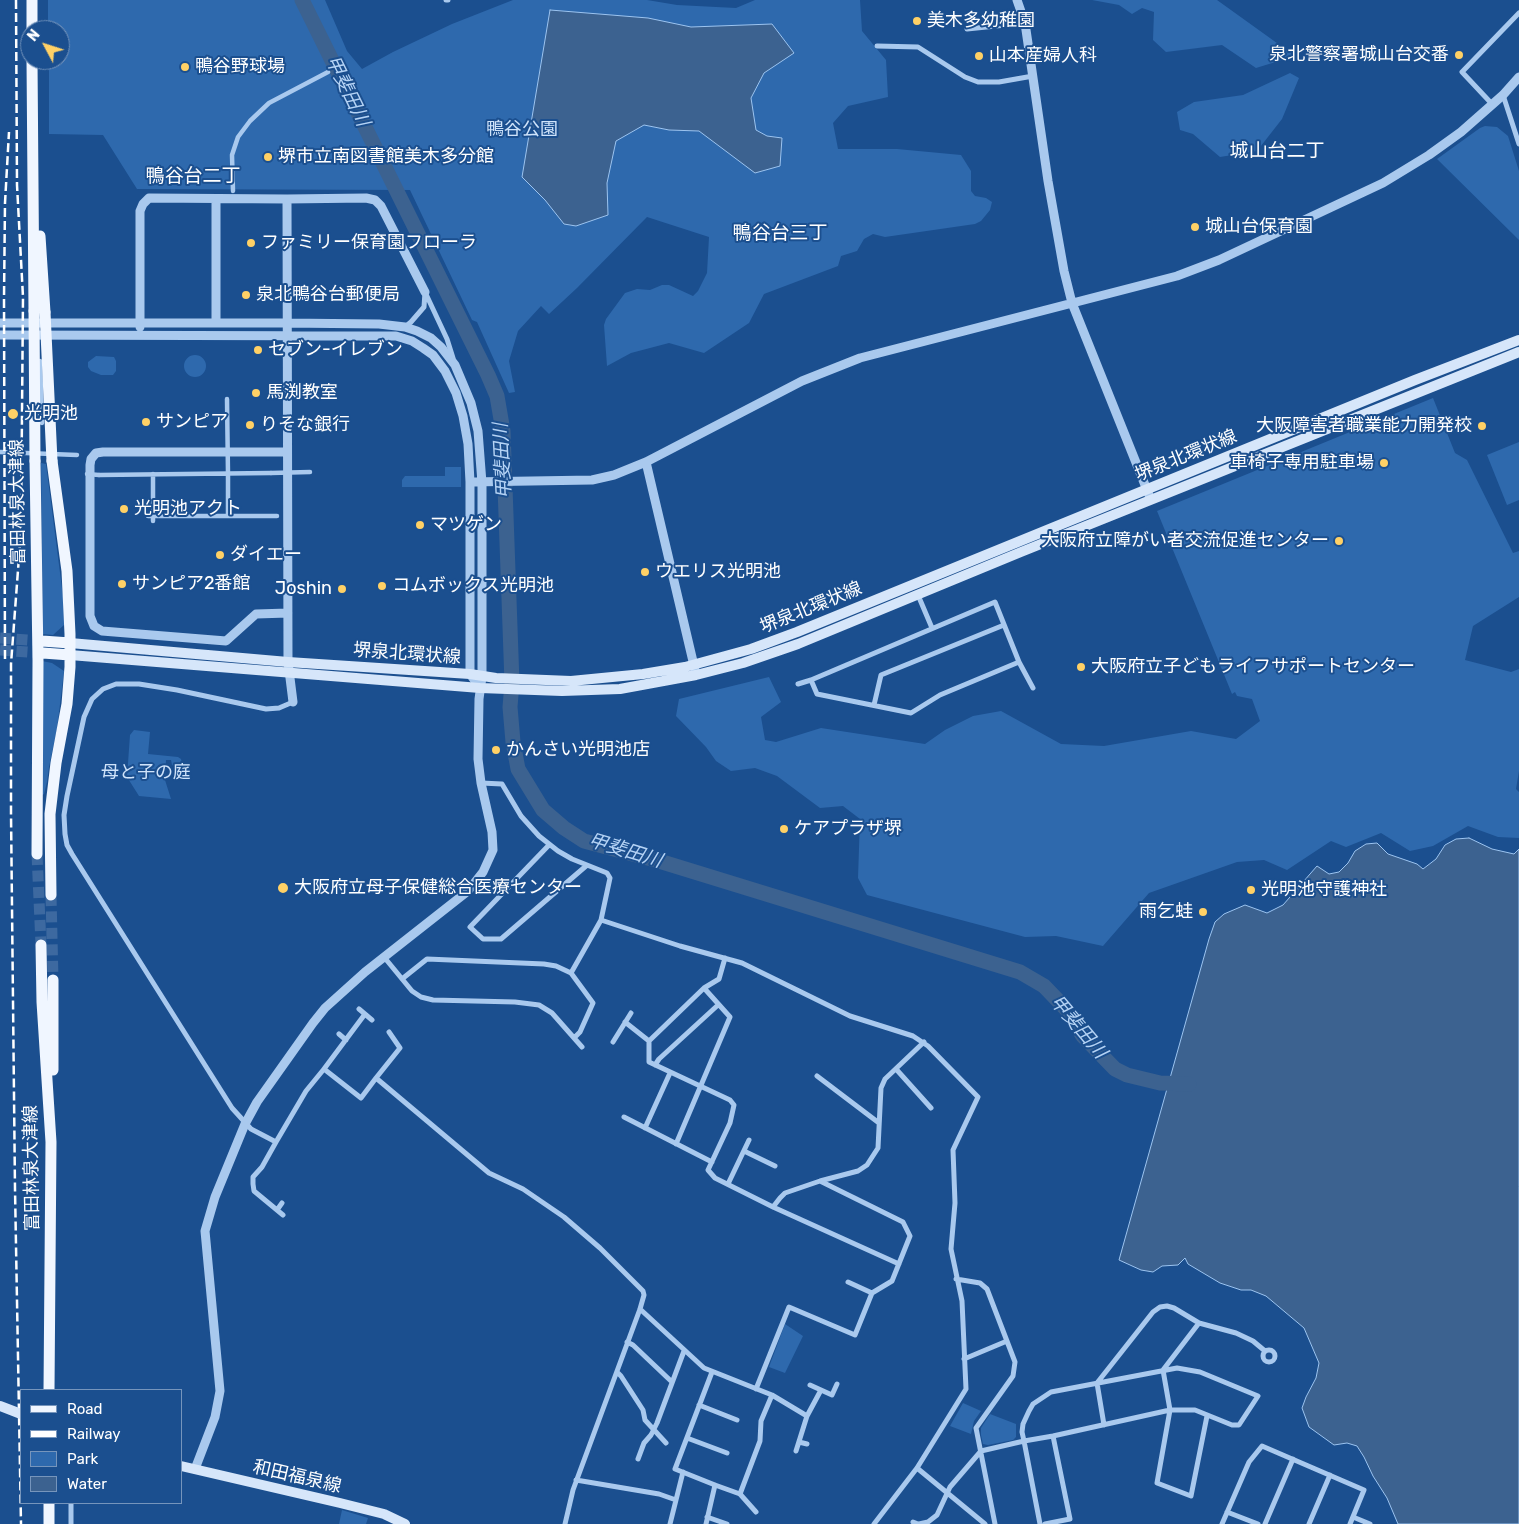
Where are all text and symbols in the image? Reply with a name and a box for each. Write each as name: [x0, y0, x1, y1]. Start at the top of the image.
place label: 美木多幼稚園: [927, 10, 1035, 32]
marker: 美木多幼稚園: [911, 15, 923, 27]
north arrow: [20, 20, 70, 70]
text: N: [24, 26, 44, 45]
place label: 泉北警察署城山台交番: [1269, 44, 1449, 66]
place label: 山本産婦人科: [989, 45, 1097, 67]
marker: 泉北警察署城山台交番: [1453, 49, 1465, 61]
marker: 山本産婦人科: [973, 50, 985, 62]
water label: 甲斐田川: [320, 52, 374, 130]
place label: 鴨谷野球場: [195, 56, 285, 78]
marker: 鴨谷野球場: [179, 61, 191, 73]
park label: 鴨谷公園: [486, 119, 558, 141]
district label: 城山台二丁: [1230, 141, 1324, 163]
place label: 堺市立南図書館美木多分館: [278, 146, 494, 168]
marker: 堺市立南図書館美木多分館: [262, 151, 274, 163]
district label: 鴨谷台二丁: [146, 166, 240, 188]
place label: 城山台保育園: [1205, 216, 1313, 238]
marker: 城山台保育園: [1189, 221, 1201, 233]
district label: 鴨谷台三丁: [733, 223, 827, 245]
place label: ファミリー保育園フローラ: [261, 232, 477, 254]
marker: ファミリー保育園フローラ: [245, 237, 257, 249]
place label: 泉北鴨谷台郵便局: [256, 284, 400, 306]
marker: 泉北鴨谷台郵便局: [240, 289, 252, 301]
place label: セブン-イレブン: [268, 339, 403, 361]
marker: セブン-イレブン: [252, 344, 264, 356]
place label: 馬渕教室: [266, 382, 338, 404]
marker: 馬渕教室: [250, 387, 262, 399]
place label: 光明池: [24, 403, 78, 425]
marker: 光明池: [6, 407, 20, 421]
place label: サンピア: [156, 411, 228, 433]
place label: りそな銀行: [260, 414, 350, 436]
place label: 大阪障害者職業能力開発校: [1256, 415, 1472, 437]
marker: サンピア: [140, 416, 152, 428]
marker: りそな銀行: [244, 419, 256, 431]
marker: 大阪障害者職業能力開発校: [1476, 420, 1488, 432]
water label: 甲斐田川: [490, 422, 516, 500]
street label: 堺泉北環状線: [1132, 426, 1240, 486]
street label: 富田林泉大津線: [6, 439, 30, 565]
place label: 車椅子専用駐車場: [1230, 452, 1374, 474]
marker: 車椅子専用駐車場: [1378, 457, 1390, 469]
place label: 光明池アクト: [134, 498, 242, 520]
marker: 光明池アクト: [118, 503, 130, 515]
place label: マツゲン: [430, 514, 502, 536]
marker: マツゲン: [414, 519, 426, 531]
place label: 大阪府立障がい者交流促進センター: [1041, 530, 1329, 552]
marker: 大阪府立障がい者交流促進センター: [1333, 535, 1345, 547]
place label: ダイエー: [230, 544, 302, 566]
marker: ダイエー: [214, 549, 226, 561]
place label: ウエリス光明池: [655, 561, 781, 583]
marker: ウエリス光明池: [639, 566, 651, 578]
place label: サンピア2番館: [132, 573, 251, 595]
place label: コムボックス光明池: [392, 575, 554, 597]
marker: サンピア2番館: [116, 578, 128, 590]
place label: Joshin: [275, 578, 332, 600]
street label: 堺泉北環状線: [757, 578, 865, 638]
marker: コムボックス光明池: [376, 580, 388, 592]
marker: Joshin: [336, 583, 348, 595]
street label: 堺泉北環状線: [352, 639, 462, 669]
place label: 大阪府立子どもライフサポートセンター: [1091, 656, 1415, 678]
marker: 大阪府立子どもライフサポートセンター: [1075, 661, 1087, 673]
place label: かんさい光明池店: [506, 739, 650, 761]
marker: かんさい光明池店: [490, 744, 502, 756]
park label: 母と子の庭: [101, 762, 191, 784]
place label: ケアプラザ堺: [794, 818, 902, 840]
marker: ケアプラザ堺: [778, 823, 790, 835]
water label: 甲斐田川: [585, 829, 665, 873]
place label: 大阪府立母子保健総合医療センター: [294, 877, 582, 899]
place label: 光明池守護神社: [1261, 879, 1387, 901]
marker: 大阪府立母子保健総合医療センター: [276, 881, 290, 895]
marker: 光明池守護神社: [1245, 884, 1257, 896]
place label: 雨乞蛙: [1139, 901, 1193, 923]
marker: 雨乞蛙: [1197, 906, 1209, 918]
water label: 甲斐田川: [1045, 991, 1111, 1063]
street label: 富田林泉大津線: [20, 1105, 44, 1231]
legend: [20, 1389, 182, 1504]
text: Road: [67, 1400, 103, 1418]
text: Railway: [67, 1425, 121, 1443]
text: Park: [67, 1450, 98, 1468]
street label: 和田福泉線: [251, 1456, 343, 1498]
text: Water: [67, 1475, 107, 1493]

